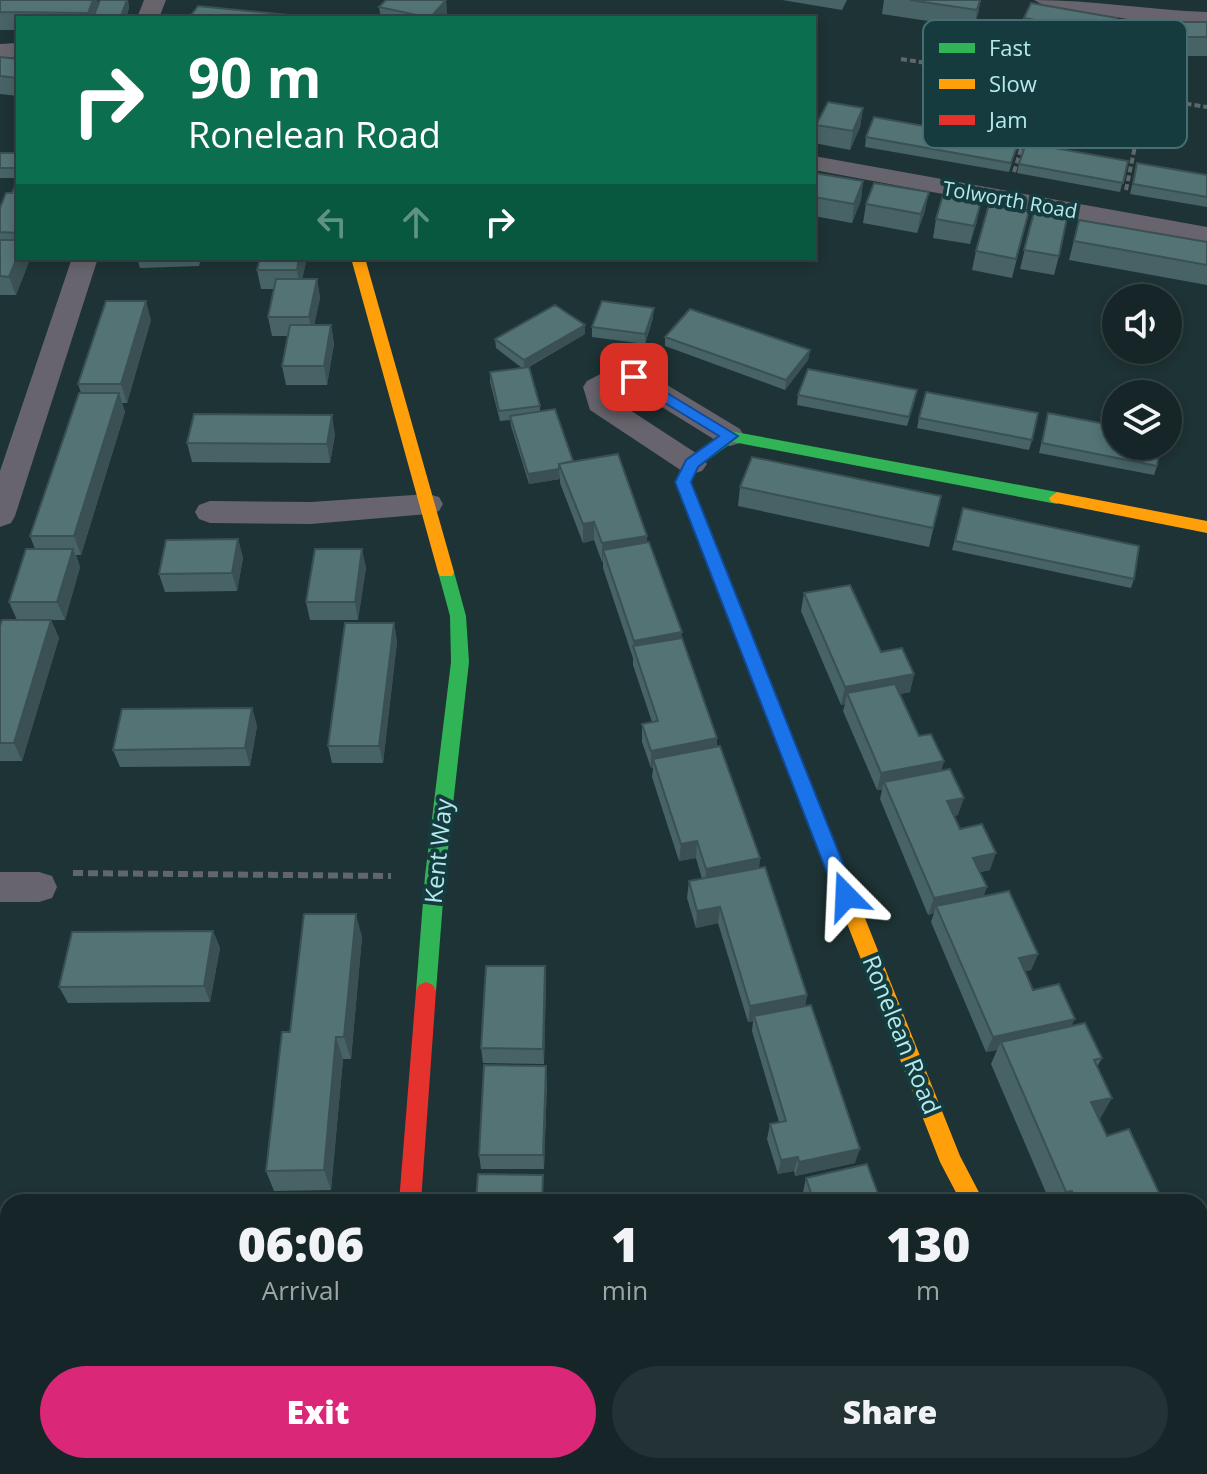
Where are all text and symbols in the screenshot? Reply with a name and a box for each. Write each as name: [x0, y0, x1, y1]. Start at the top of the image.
legend: [923, 20, 1187, 148]
text: Fast: [989, 32, 1031, 62]
text: 90 m: [188, 38, 322, 114]
icon: right: [56, 48, 160, 152]
text: Slow: [989, 68, 1037, 98]
text: Jam: [987, 104, 1028, 134]
text: Ronelean Road: [188, 110, 441, 159]
street label: Tolworth Road: [941, 174, 1079, 225]
icon: left: [310, 200, 354, 244]
icon: ahead: [394, 200, 438, 244]
icon: right: [478, 200, 522, 244]
map controls: [1102, 284, 1182, 460]
button: sound: [1102, 284, 1182, 364]
pin: [600, 343, 668, 411]
icon: arrive: [612, 355, 656, 399]
button: layers: [1102, 380, 1182, 460]
street label: Kent Way: [416, 796, 460, 905]
position arrow: [804, 854, 888, 938]
street label: Ronelean Road: [856, 950, 949, 1119]
text: 06:06: [238, 1211, 364, 1276]
text: 1: [611, 1211, 639, 1276]
text: 130: [886, 1211, 970, 1276]
text: Arrival: [262, 1272, 340, 1308]
text: min: [602, 1272, 648, 1308]
text: m: [916, 1272, 940, 1308]
button: Exit: [40, 1366, 596, 1458]
button: Share: [612, 1366, 1168, 1458]

